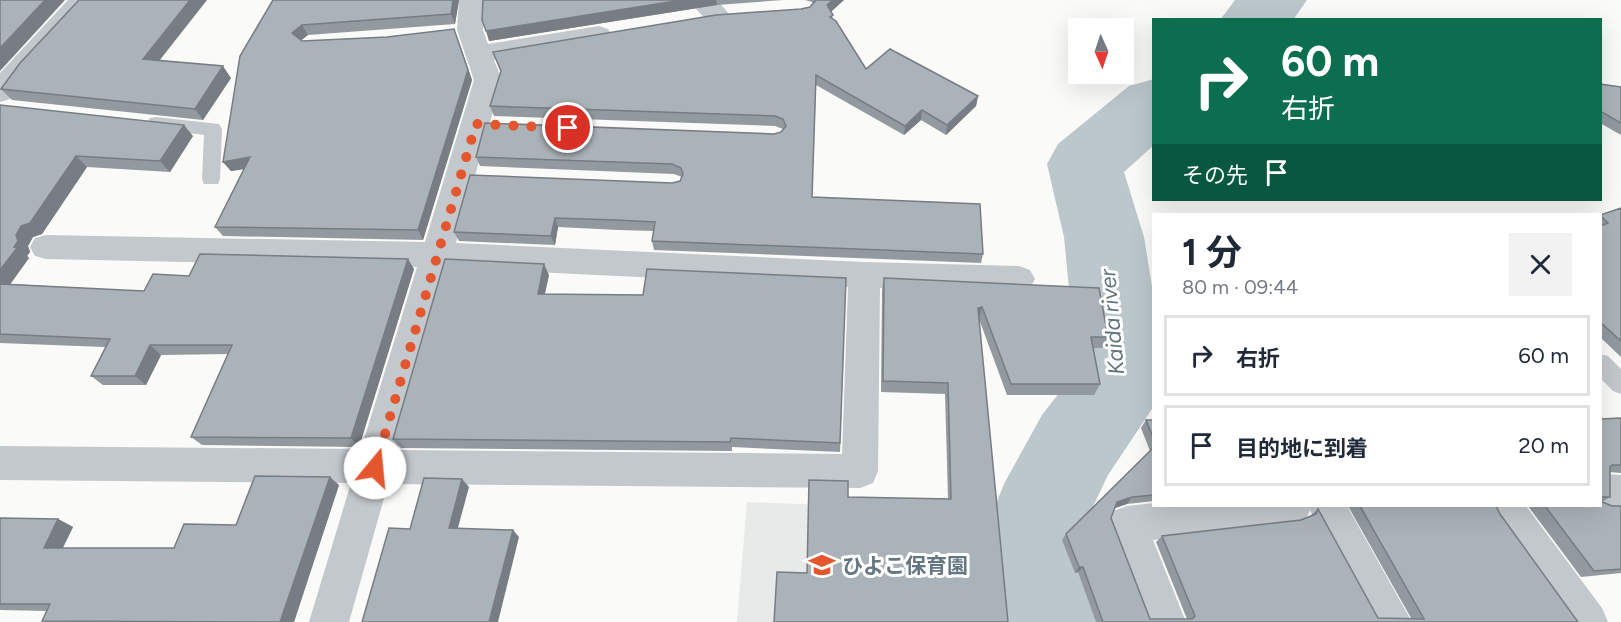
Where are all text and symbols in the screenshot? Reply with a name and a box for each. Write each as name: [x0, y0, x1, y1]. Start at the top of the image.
north arrow: [1068, 18, 1134, 84]
map controls: [1068, 18, 1134, 84]
text: 60 m: [1281, 36, 1379, 87]
icon: right: [1182, 42, 1260, 120]
text: 右折: [1281, 92, 1335, 125]
pin: [542, 102, 593, 153]
icon: arrive: [551, 111, 584, 144]
icon: arrive: [1260, 156, 1293, 189]
text: その先: [1182, 162, 1248, 189]
text: 1 分: [1182, 231, 1242, 274]
button: close: [1509, 233, 1572, 296]
water label: Kaida river: [1094, 267, 1130, 376]
text: 80 m · 09:44: [1182, 275, 1298, 299]
icon: right: [1185, 339, 1218, 372]
text: 60 m: [1518, 342, 1569, 369]
text: 右折: [1236, 345, 1280, 372]
icon: arrive: [1185, 429, 1218, 462]
text: 20 m: [1518, 432, 1569, 459]
text: 目的地に到着: [1236, 435, 1368, 462]
position arrow: [343, 436, 407, 500]
school or university icon: ひよこ保育園: [807, 550, 837, 580]
place label: ひよこ保育園: [842, 553, 968, 578]

